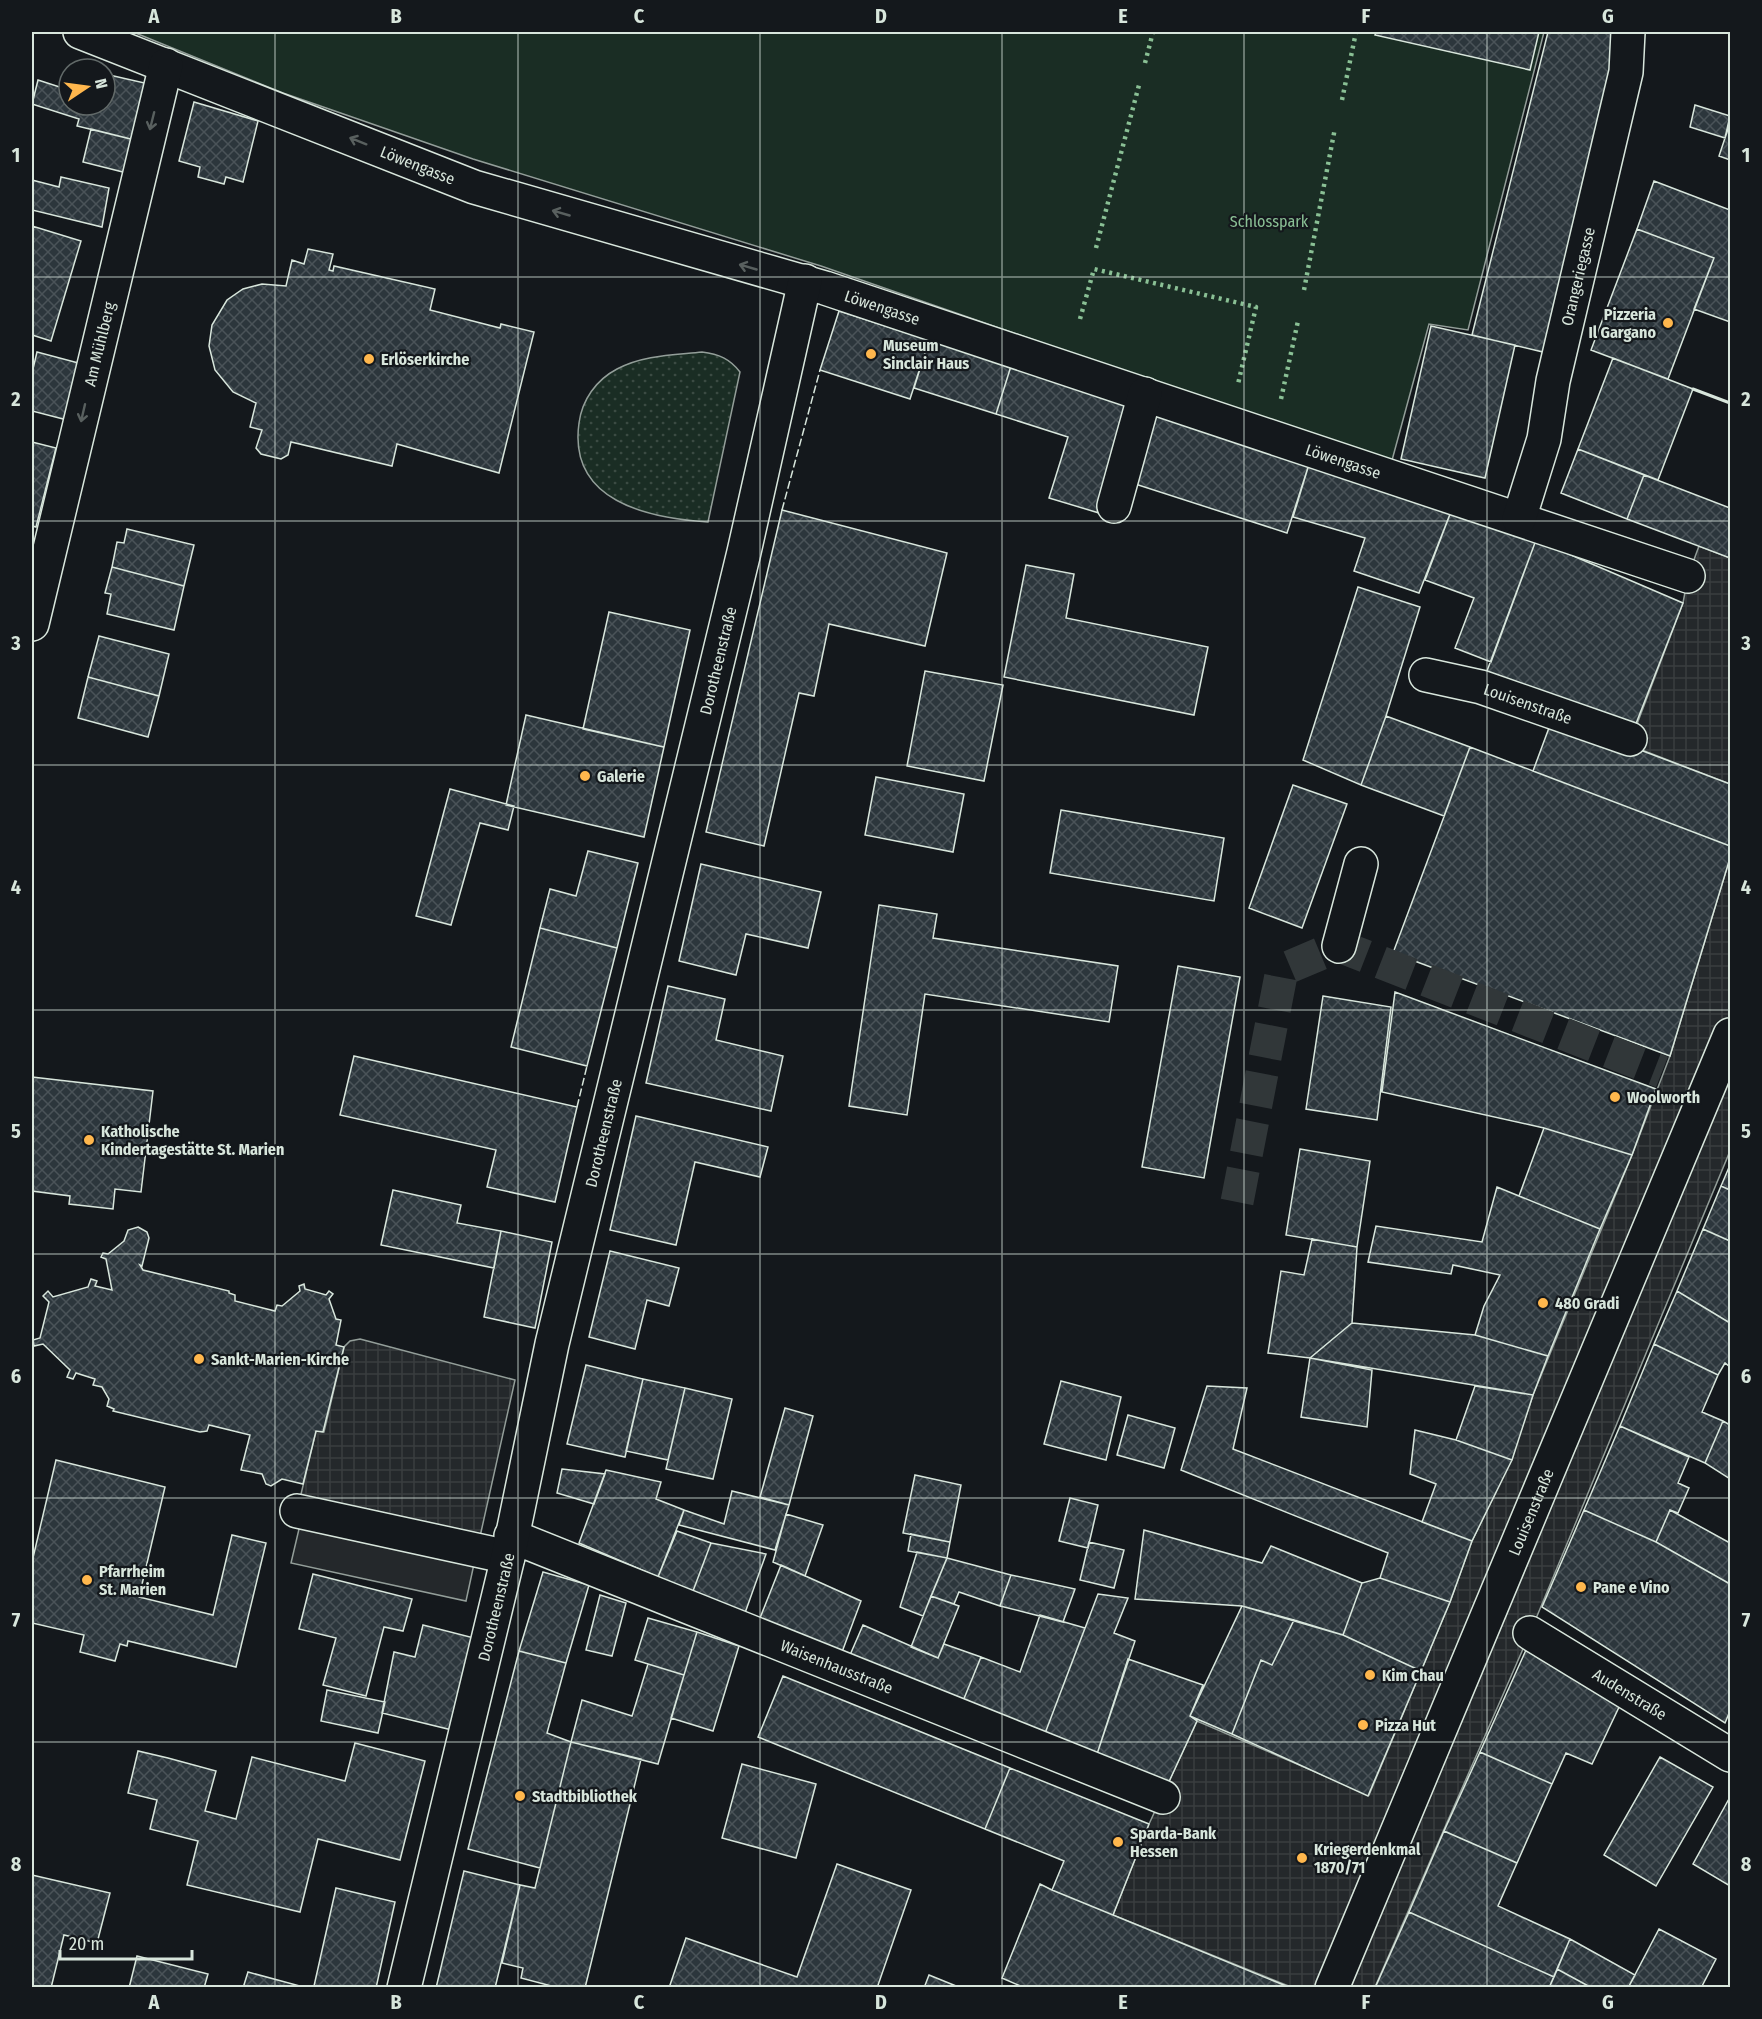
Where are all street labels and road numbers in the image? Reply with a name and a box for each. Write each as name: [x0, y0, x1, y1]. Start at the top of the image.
street label: Löwengasse: [378, 142, 458, 188]
street label: Orangeriegasse: [1557, 225, 1599, 327]
street label: Löwengasse: [842, 286, 923, 329]
street label: Am Mühlberg: [80, 299, 119, 388]
street label: Löwengasse: [1303, 440, 1384, 482]
street label: Dorotheenstraße: [695, 605, 740, 717]
street label: Louisenstraße: [1481, 679, 1575, 728]
street label: Dorotheenstraße: [581, 1077, 625, 1189]
street label: Louisenstraße: [1504, 1466, 1557, 1558]
street label: Dorotheenstraße: [474, 1551, 518, 1663]
street label: Waisenhausstraße: [778, 1635, 896, 1697]
street label: Audenstraße: [1589, 1664, 1670, 1724]

